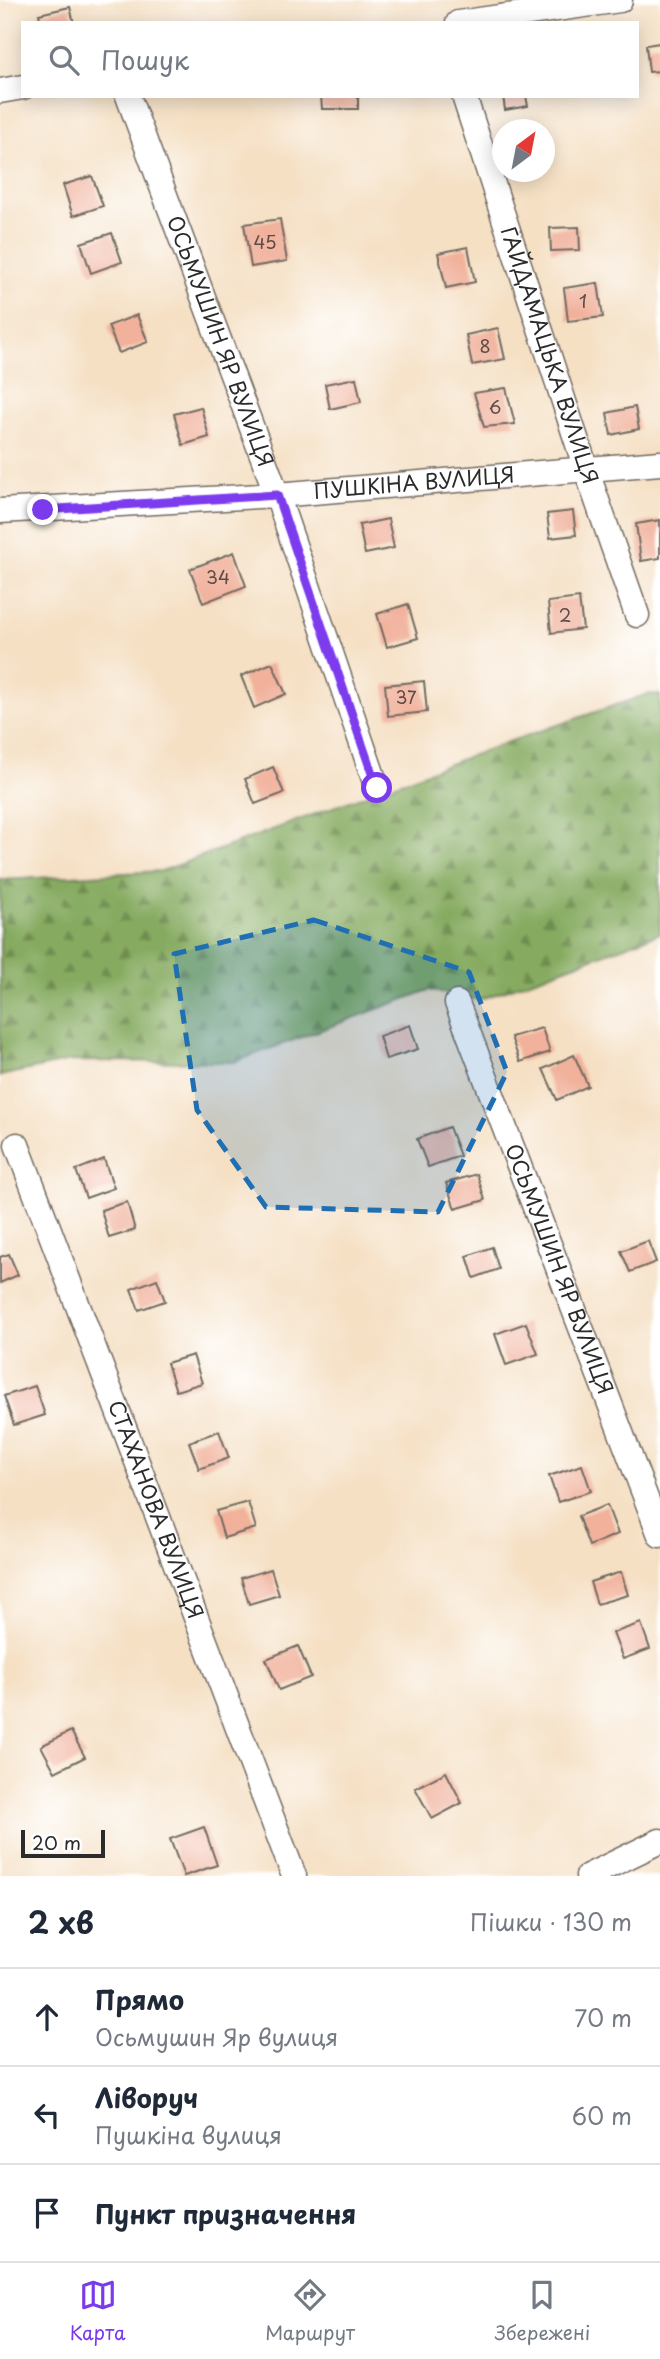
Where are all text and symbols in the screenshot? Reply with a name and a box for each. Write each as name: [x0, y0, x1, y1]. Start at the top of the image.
search box: [21, 21, 639, 98]
text: Пошук: [101, 40, 189, 79]
icon: search: [45, 41, 83, 79]
north arrow: [492, 119, 555, 182]
street label: ОСЬМУШИН ЯР ВУЛИЦЯ: [160, 211, 283, 471]
street label: ГАЙДАМАЦЬКА ВУЛИЦЯ: [494, 222, 608, 488]
house number: 45: [254, 228, 277, 255]
house number: 1: [579, 287, 587, 314]
house number: 8: [479, 332, 491, 359]
house number: 6: [489, 393, 501, 420]
street label: ПУШКІНА ВУЛИЦЯ: [312, 457, 516, 506]
route end: [27, 494, 58, 525]
house number: 34: [206, 563, 230, 590]
house number: 2: [559, 601, 571, 628]
house number: 37: [395, 683, 417, 710]
route start: [361, 772, 392, 803]
street label: ОСЬМУШИН ЯР ВУЛИЦЯ: [498, 1139, 623, 1398]
street label: СТАХАНОВА ВУЛИЦЯ: [101, 1395, 213, 1623]
scale bar: [21, 1827, 105, 1859]
text: 20 m: [32, 1828, 81, 1856]
text: 2 хв: [28, 1899, 94, 1944]
text: Пішки · 130 m: [470, 1904, 632, 1939]
text: Прямо: [95, 1980, 184, 2019]
icon: ahead: [28, 1998, 66, 2036]
text: 70 m: [574, 2000, 632, 2035]
text: Осьмушин Яр вулиця: [95, 2019, 338, 2054]
text: Ліворуч: [95, 2078, 198, 2117]
icon: left: [28, 2096, 66, 2134]
text: 60 m: [572, 2098, 632, 2133]
text: Пушкіна вулиця: [95, 2117, 282, 2152]
icon: arrive: [28, 2194, 66, 2232]
text: Пункт призначення: [95, 2194, 356, 2233]
tab: Карта: [70, 2276, 126, 2346]
tab: Маршрут: [265, 2276, 355, 2346]
tab: Збережені: [495, 2276, 590, 2346]

